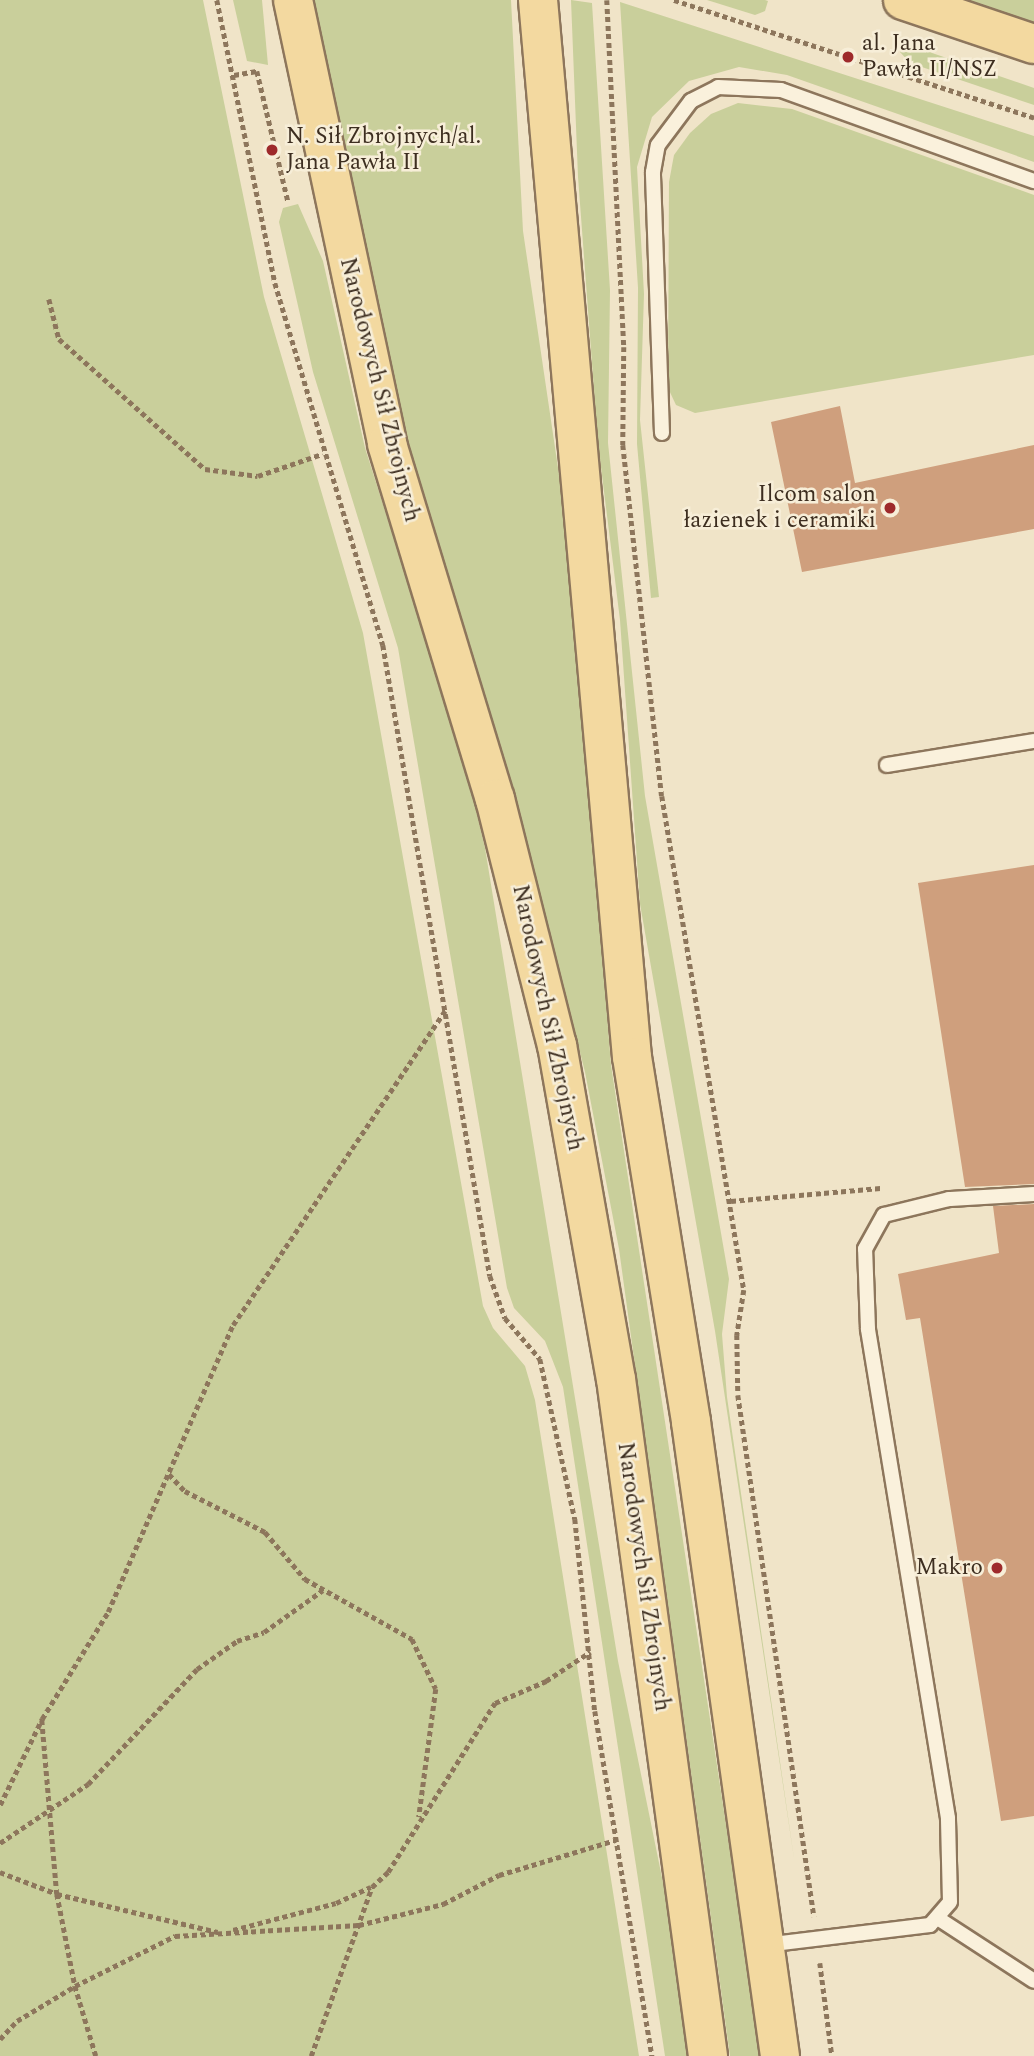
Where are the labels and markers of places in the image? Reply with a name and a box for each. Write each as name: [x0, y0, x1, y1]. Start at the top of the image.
place label: al. Jana Pawła II/NSZ: [862, 30, 997, 84]
marker: al. Jana Pawła II/NSZ: [840, 49, 856, 65]
place label: N. Sił Zbrojnych/al. Jana Pawła II: [286, 123, 481, 177]
marker: N. Sił Zbrojnych/al. Jana Pawła II: [264, 142, 280, 158]
place label: Ilcom salon łazienek i ceramiki: [684, 481, 876, 535]
marker: Ilcom salon łazienek i ceramiki: [882, 500, 898, 516]
place label: Makro: [915, 1554, 983, 1582]
marker: Makro: [989, 1560, 1005, 1576]

